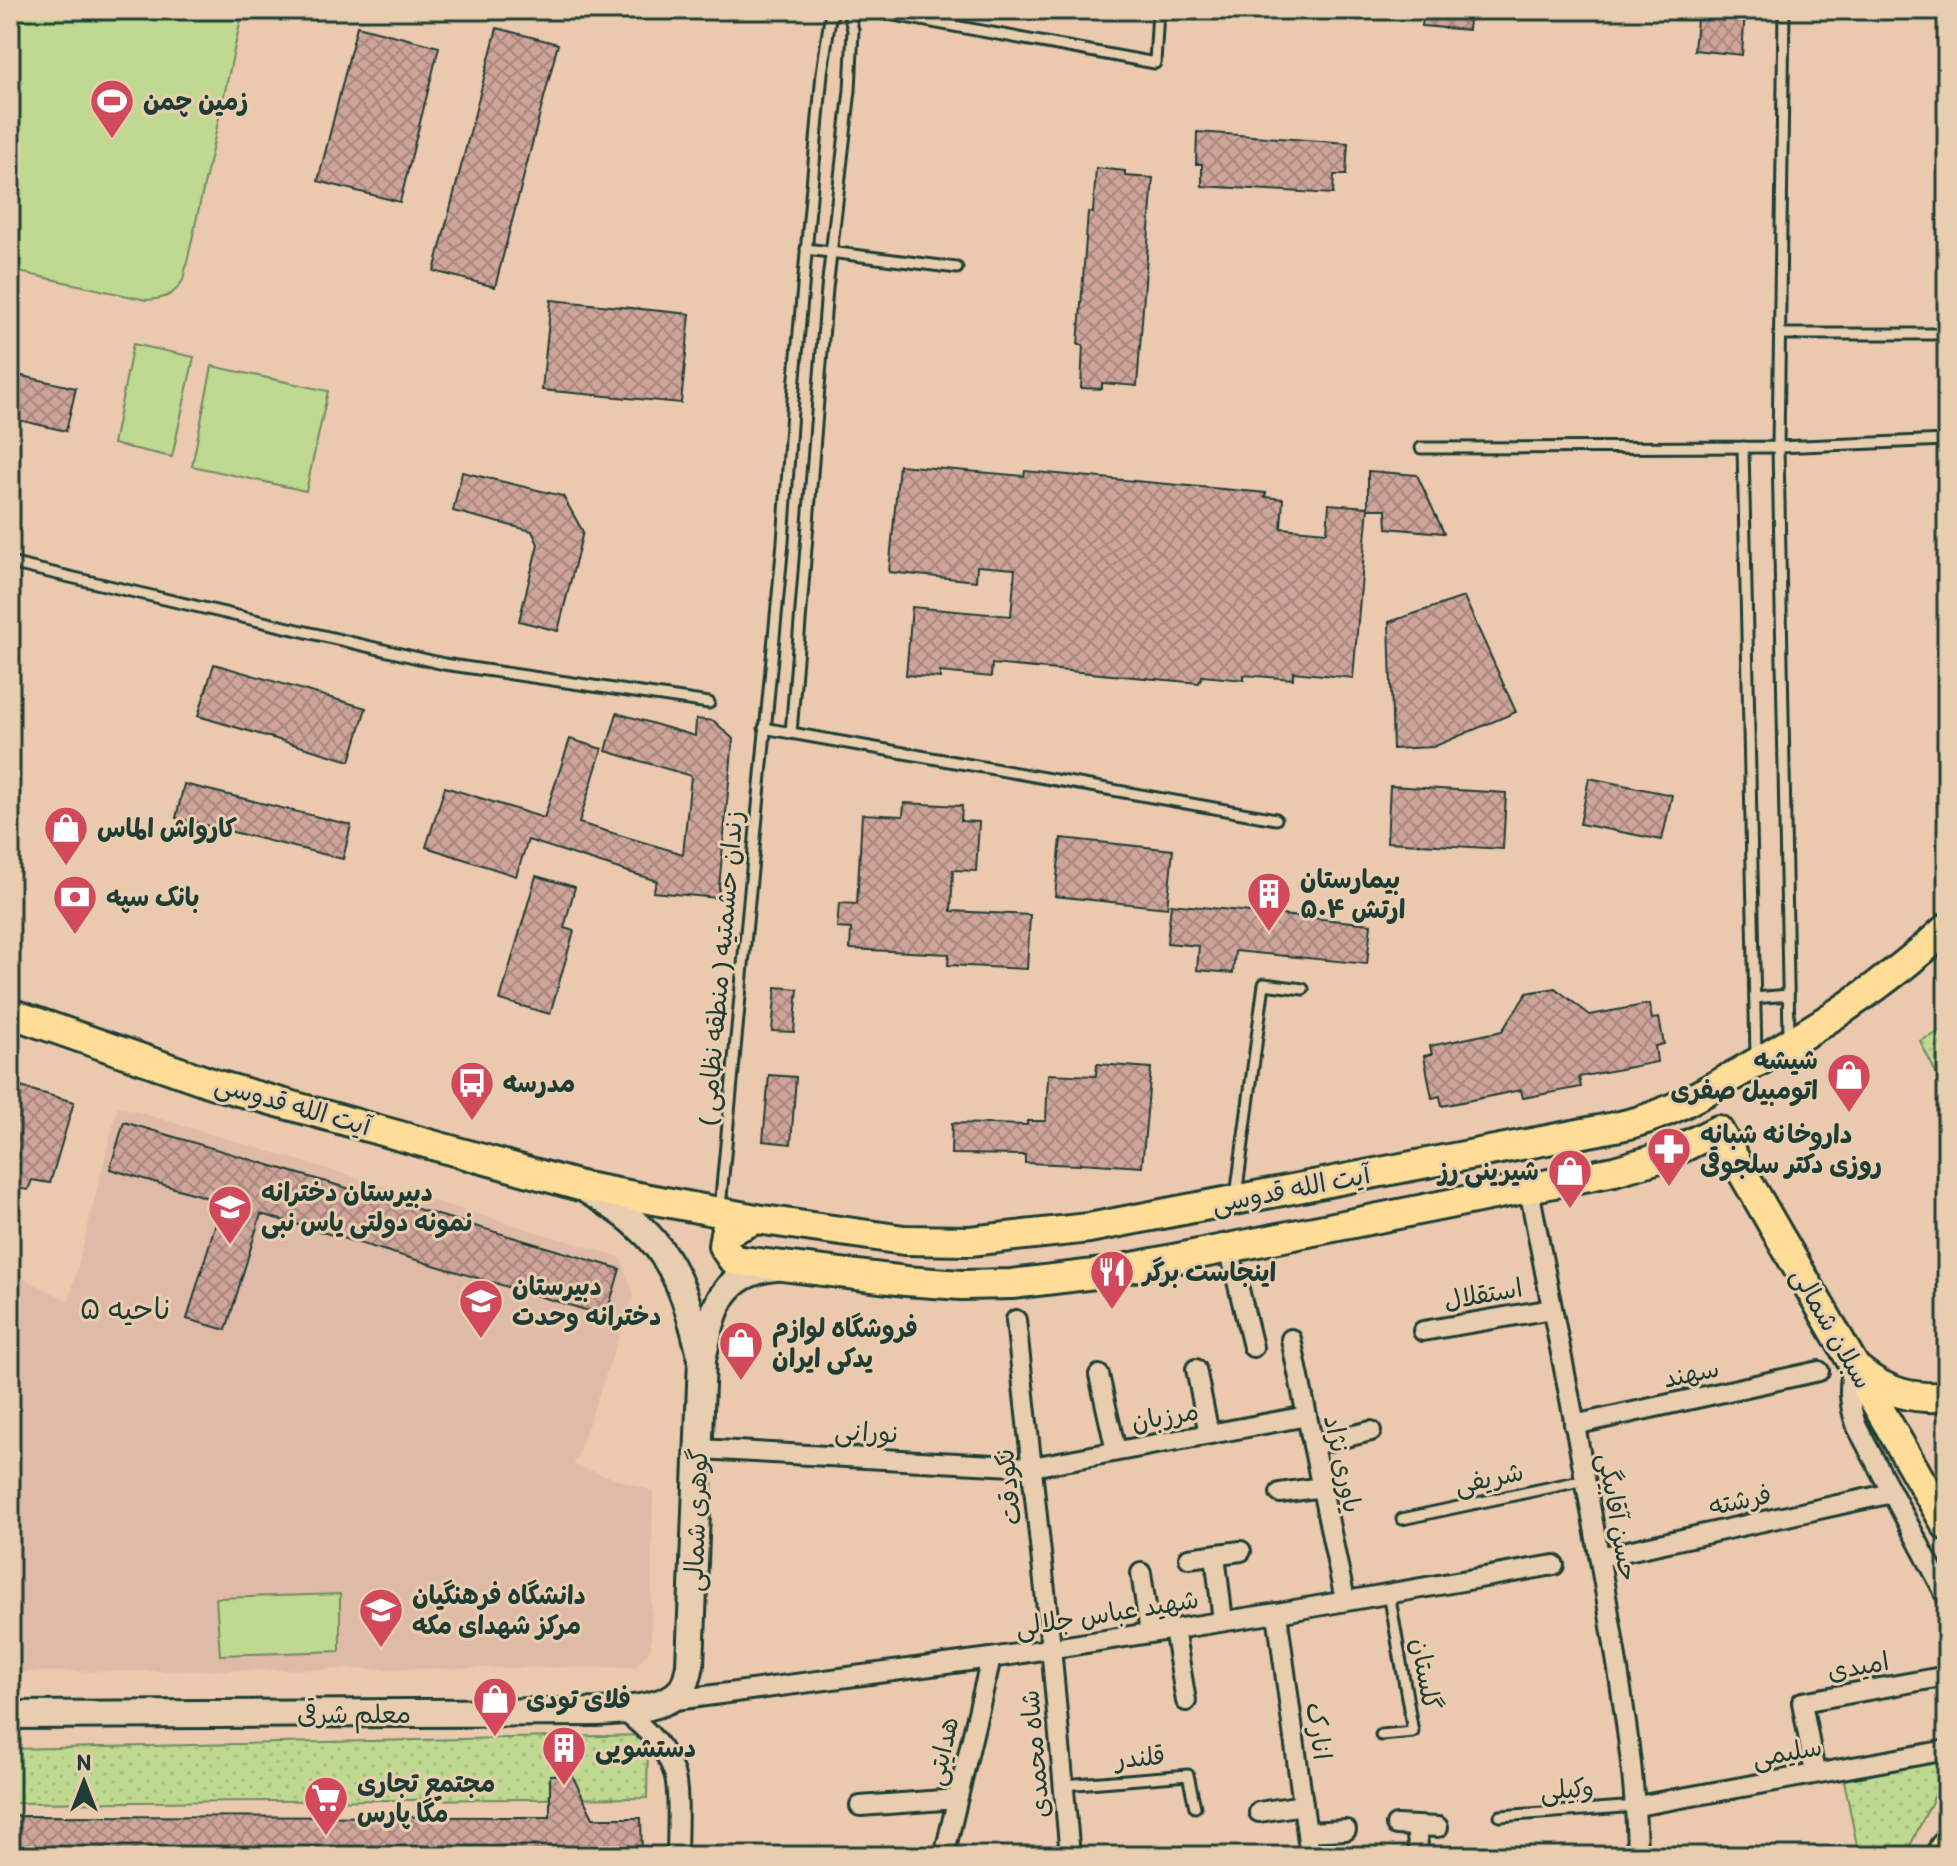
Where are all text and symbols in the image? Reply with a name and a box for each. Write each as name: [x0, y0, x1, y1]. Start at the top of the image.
sports icon: زمین چمن: [88, 77, 136, 140]
place label: زمین چمن: [143, 85, 248, 117]
shop icon: کارواش الماس: [42, 804, 90, 867]
street label: زندان حشمتیه ( منطقه نظامی ): [690, 809, 751, 1127]
place label: کارواش الماس: [97, 812, 237, 844]
place label: بیمارستان ۵۰۴ ارتش: [1300, 863, 1405, 925]
building icon: بیمارستان ۵۰۴ ارتش: [1245, 870, 1293, 933]
bank icon: بانک سپه: [51, 873, 99, 936]
place label: بانک سپه: [106, 881, 200, 914]
place label: شیشه اتومبیل صفری: [1670, 1044, 1818, 1107]
shop icon: شیشه اتومبیل صفری: [1825, 1051, 1873, 1114]
bus stop icon: مدرسه: [448, 1059, 496, 1122]
street label: آیت الله قدوسی: [211, 1067, 376, 1144]
place label: مدرسه: [503, 1067, 575, 1099]
place label: داروخانه شبانه روزی دکتر سلجوقی: [1700, 1118, 1882, 1181]
pharmacy icon: داروخانه شبانه روزی دکتر سلجوقی: [1645, 1125, 1693, 1188]
shop icon: شیرینی رز: [1546, 1147, 1594, 1210]
place label: شیرینی رز: [1437, 1155, 1539, 1188]
street label: آیت الله قدوسی: [1209, 1158, 1375, 1221]
place label: دبیرستان دخترانه نمونه دولتی یاس نبی: [261, 1176, 474, 1239]
school or university icon: دبیرستان دخترانه نمونه دولتی یاس نبی: [206, 1183, 254, 1246]
restaurant icon: اینجاست برگر: [1088, 1248, 1136, 1311]
place label: اینجاست برگر: [1140, 1256, 1276, 1288]
street label: سبلان شمالی: [1783, 1261, 1880, 1395]
place label: دبیرستان دخترانه وحدت: [512, 1270, 661, 1332]
street label: استقلال: [1441, 1271, 1525, 1317]
school or university icon: دبیرستان دخترانه وحدت: [457, 1277, 505, 1340]
district label: ناحیه ۵: [80, 1290, 170, 1327]
place label: فروشگاه لوازم یدکی ایران: [772, 1312, 918, 1375]
shop icon: فروشگاه لوازم یدکی ایران: [717, 1319, 765, 1382]
street label: سهند: [1660, 1351, 1722, 1395]
street label: مرزبان: [1129, 1394, 1201, 1438]
street label: یاوری نژاد: [1317, 1412, 1369, 1516]
street label: نورانی: [834, 1414, 900, 1451]
street label: نکودقت: [988, 1447, 1028, 1527]
street label: گوهری شمالی: [678, 1448, 715, 1592]
street label: حسن آقابیگی: [1590, 1451, 1645, 1584]
street label: شریفی: [1452, 1455, 1527, 1502]
street label: فرشته: [1706, 1478, 1774, 1522]
place label: دانشگاه فرهنگیان مرکز شهدای مکه: [412, 1579, 586, 1641]
street label: شهید عباس جلالی: [1013, 1583, 1201, 1644]
school or university icon: دانشگاه فرهنگیان مرکز شهدای مکه: [357, 1586, 405, 1649]
street label: گلستان: [1404, 1635, 1448, 1713]
street label: امیدی: [1825, 1645, 1891, 1687]
shop icon: فلای تودی: [471, 1675, 519, 1738]
place label: فلای تودی: [526, 1683, 631, 1716]
street label: شاه محمدی: [1013, 1689, 1057, 1819]
street label: معلم شرقی: [297, 1698, 411, 1734]
street label: انارک: [1299, 1700, 1339, 1762]
street label: هدایتی: [919, 1713, 966, 1789]
building icon: دستشویی: [540, 1724, 588, 1787]
street label: سلیمی: [1750, 1730, 1825, 1775]
place label: دستشویی: [595, 1732, 696, 1765]
street label: قلندر: [1112, 1739, 1166, 1775]
north arrow: [44, 1742, 124, 1822]
text: N: [77, 1749, 91, 1776]
place label: مجتمع تجاری مگا پارس: [357, 1767, 495, 1830]
street label: وکیلی: [1539, 1771, 1595, 1808]
supermarket icon: مجتمع تجاری مگا پارس: [302, 1774, 350, 1837]

